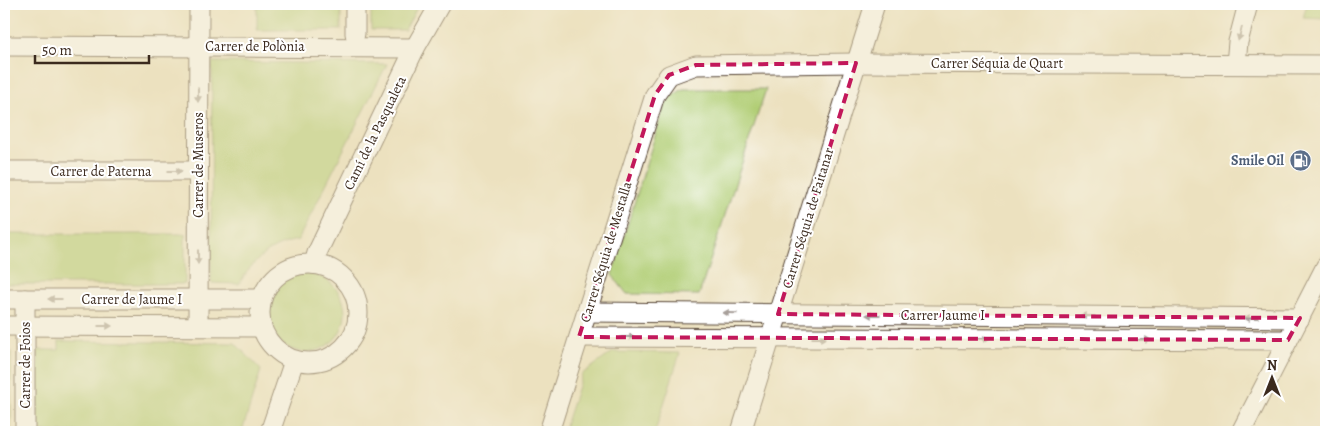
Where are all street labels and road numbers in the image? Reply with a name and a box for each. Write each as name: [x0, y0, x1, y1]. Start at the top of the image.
street label: Carrer de Polònia: [205, 37, 305, 56]
street label: Carrer Séquia de Quart: [931, 54, 1063, 73]
street label: Camí de la Pasqualeta: [339, 72, 411, 193]
street label: Carrer de Museros: [189, 112, 208, 218]
street label: Carrer Séquia de Faitanar: [778, 145, 839, 291]
street label: Carrer de Paterna: [50, 162, 152, 181]
street label: Carrer Séquia de Mestalla: [576, 179, 637, 325]
street label: Carrer de Jaume I: [82, 290, 182, 309]
street label: Carrer Jaume I: [901, 306, 985, 325]
street label: Carrer de Foios: [16, 322, 35, 408]

